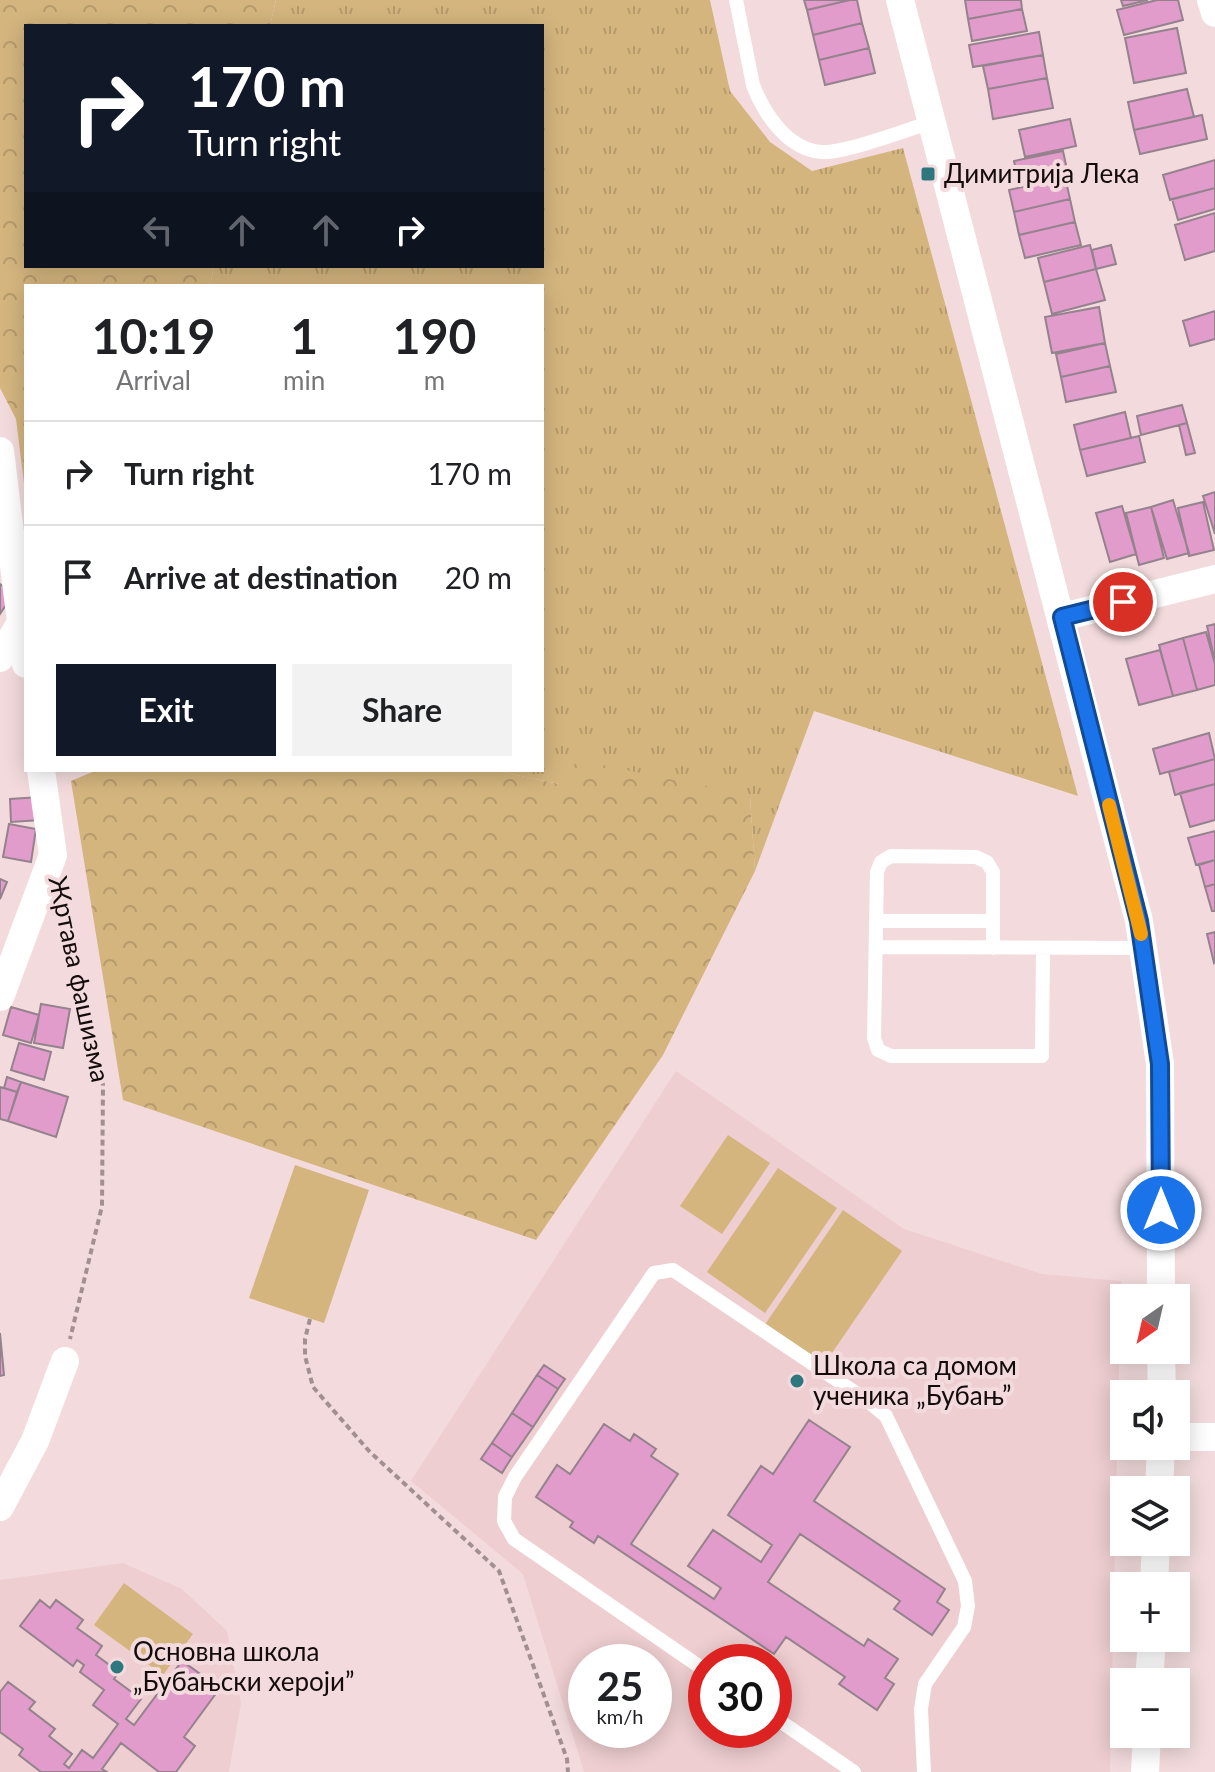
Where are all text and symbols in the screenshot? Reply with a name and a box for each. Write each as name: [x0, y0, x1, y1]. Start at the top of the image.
text: 170 m: [188, 52, 346, 119]
icon: right: [56, 56, 160, 160]
text: Turn right: [188, 120, 341, 164]
place label: Димитрија Лека: [944, 157, 1140, 189]
marker: Димитрија Лека: [919, 165, 937, 183]
icon: left: [136, 208, 180, 252]
icon: ahead: [220, 208, 264, 252]
icon: ahead: [304, 208, 348, 252]
icon: right: [388, 208, 432, 252]
text: 10:19: [92, 307, 215, 364]
text: 1: [290, 307, 318, 364]
text: 190: [393, 307, 476, 364]
text: Arrival: [116, 364, 191, 396]
text: min: [283, 364, 325, 396]
text: m: [424, 364, 445, 396]
icon: right: [56, 451, 100, 495]
text: Turn right: [124, 455, 254, 491]
text: 170 m: [427, 455, 512, 491]
icon: arrive: [56, 555, 100, 599]
text: Arrive at destination: [124, 559, 398, 595]
text: 20 m: [445, 559, 512, 595]
pin: [1089, 568, 1157, 636]
icon: arrive: [1101, 580, 1145, 624]
button: Exit: [56, 664, 276, 756]
button: Share: [292, 664, 512, 756]
street label: Жртава фашизма: [43, 873, 117, 1085]
position arrow: [1119, 1168, 1203, 1252]
north arrow: [1110, 1284, 1190, 1364]
map controls: [1110, 1284, 1190, 1748]
place label: Школа са домом ученика „Бубањ”: [813, 1349, 1017, 1411]
marker: Школа са домом ученика „Бубањ”: [788, 1372, 806, 1390]
button: sound: [1110, 1380, 1190, 1460]
button: layers: [1110, 1476, 1190, 1556]
button: +: [1110, 1572, 1190, 1652]
place label: Основна школа „Бубањски хероји”: [133, 1635, 354, 1697]
speed limit sign: 30: [688, 1644, 792, 1748]
marker: Основна школа „Бубањски хероји”: [108, 1658, 126, 1676]
text: 25: [597, 1662, 643, 1710]
button: −: [1110, 1668, 1190, 1748]
text: km/h: [597, 1704, 643, 1728]

